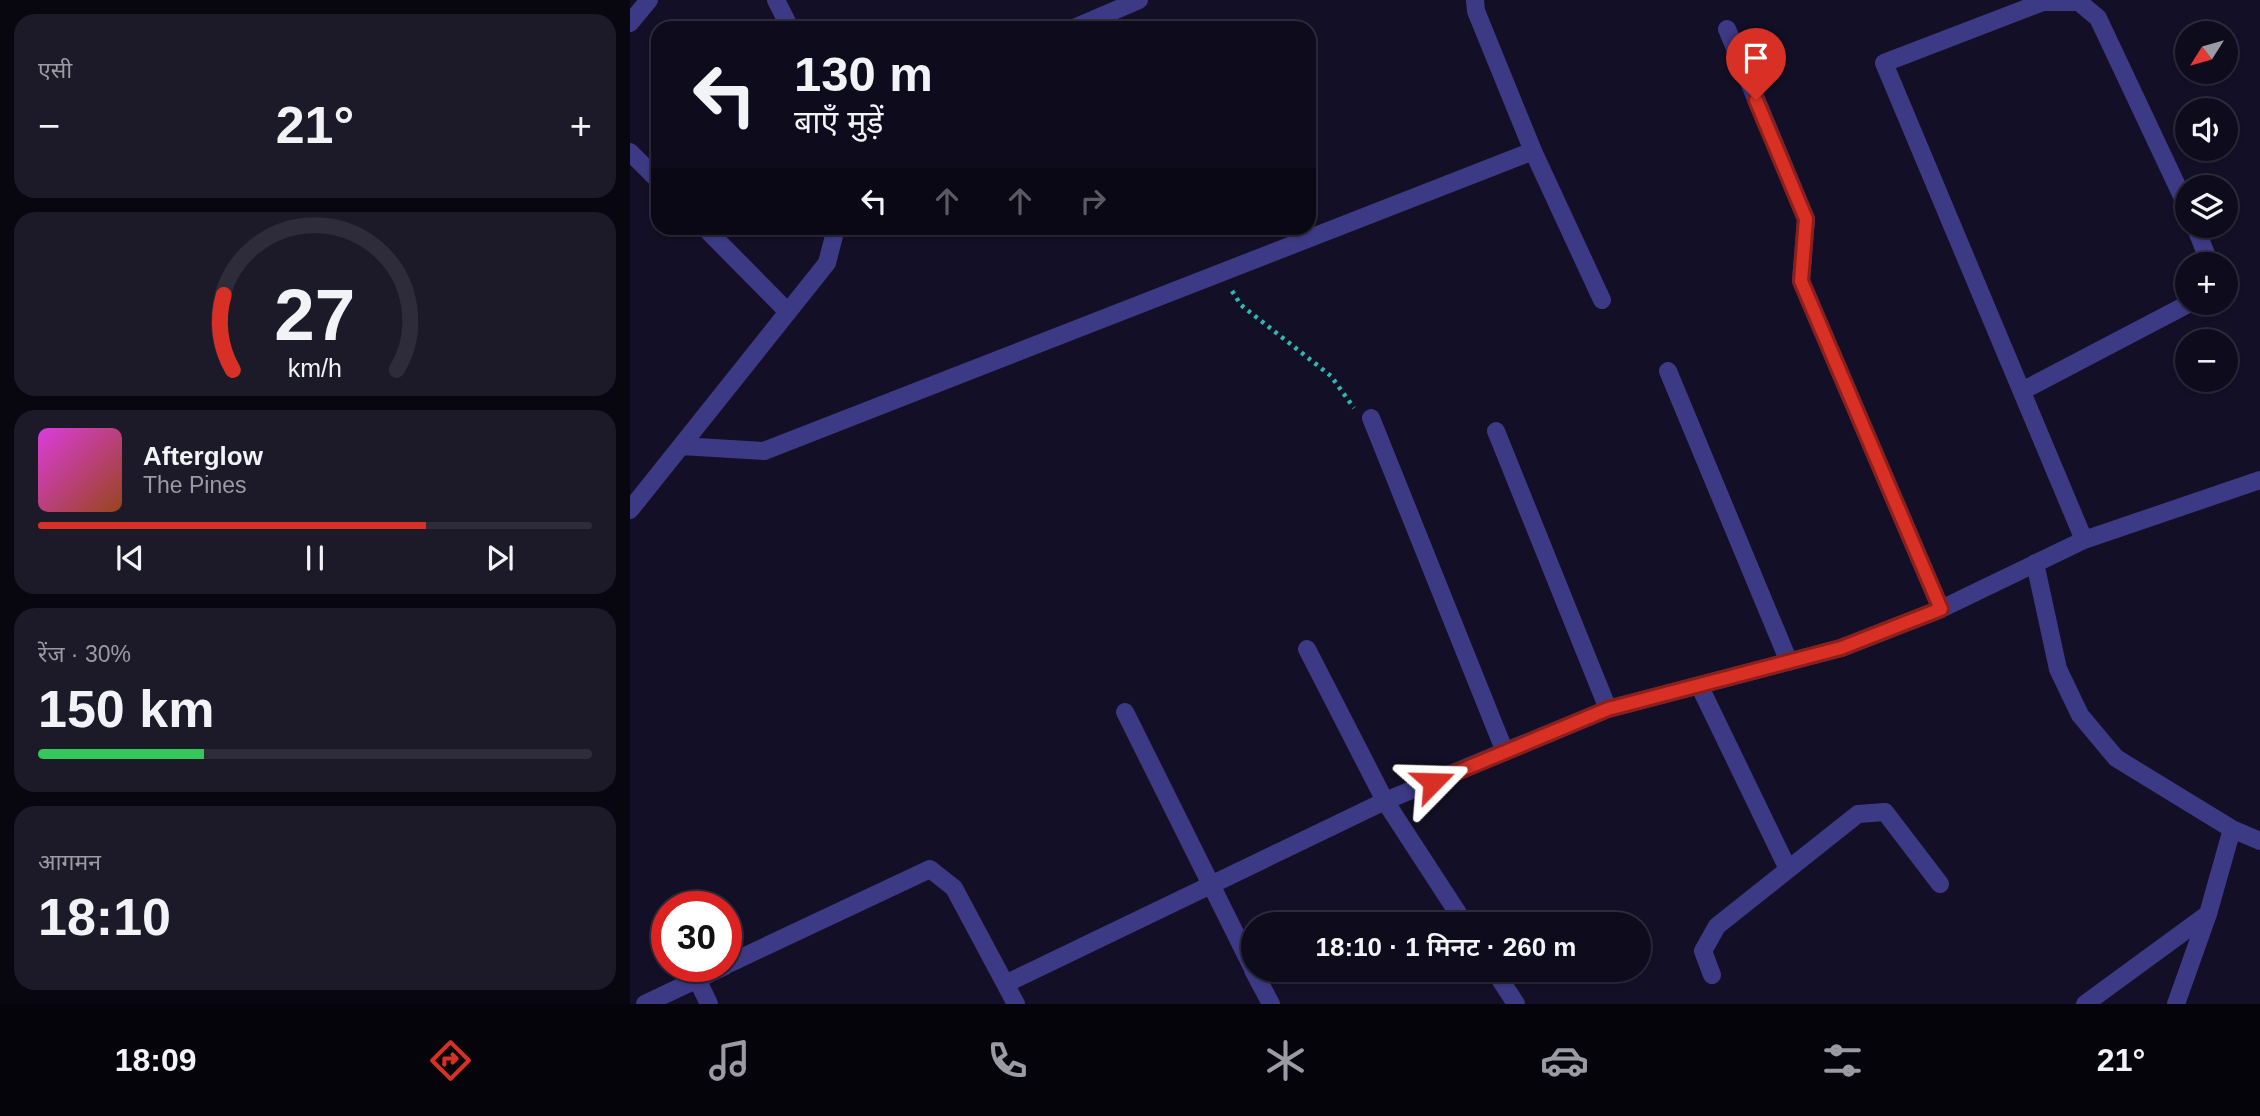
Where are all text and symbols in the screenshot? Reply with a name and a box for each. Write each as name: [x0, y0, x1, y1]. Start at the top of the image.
north arrow: [2175, 21, 2238, 84]
map controls: [2175, 21, 2238, 392]
pin: [1726, 28, 1786, 100]
icon: arrive: [1737, 39, 1775, 77]
text: 130 m: [794, 47, 933, 101]
icon: left: [679, 49, 770, 140]
text: एसी: [38, 57, 72, 83]
text: 21°: [276, 96, 354, 154]
button: sound: [2175, 98, 2238, 161]
text: बाएँ मुड़ें: [794, 104, 883, 140]
text: −: [38, 105, 60, 147]
text: +: [570, 105, 592, 147]
button: layers: [2175, 175, 2238, 238]
icon: left: [855, 182, 893, 220]
icon: ahead: [928, 182, 966, 220]
icon: ahead: [1001, 182, 1039, 220]
icon: right: [1074, 182, 1112, 220]
button: +: [2175, 252, 2238, 315]
text: 27: [275, 274, 355, 355]
button: −: [2175, 329, 2238, 392]
text: km/h: [288, 354, 342, 382]
text: Afterglow: [143, 441, 263, 471]
text: The Pines: [143, 472, 247, 498]
icon: previous: [111, 539, 149, 577]
icon: pause: [296, 539, 334, 577]
icon: next: [481, 539, 519, 577]
text: रेंज · 30%: [38, 641, 131, 667]
text: 150 km: [38, 680, 214, 738]
position arrow: [1396, 745, 1470, 819]
text: आगमन: [38, 849, 101, 875]
text: 18:10: [38, 888, 171, 946]
speed limit sign: 30: [651, 891, 742, 982]
text: 18:10 · 1 मिनट · 260 m: [1316, 932, 1576, 962]
icon: directions: [426, 1036, 475, 1085]
icon: music: [705, 1036, 754, 1085]
icon: phone: [983, 1036, 1032, 1085]
icon: climate: [1261, 1036, 1310, 1085]
icon: car: [1540, 1036, 1589, 1085]
icon: filters: [1818, 1036, 1867, 1085]
text: 18:09: [115, 1042, 197, 1078]
text: 21°: [2097, 1042, 2145, 1078]

